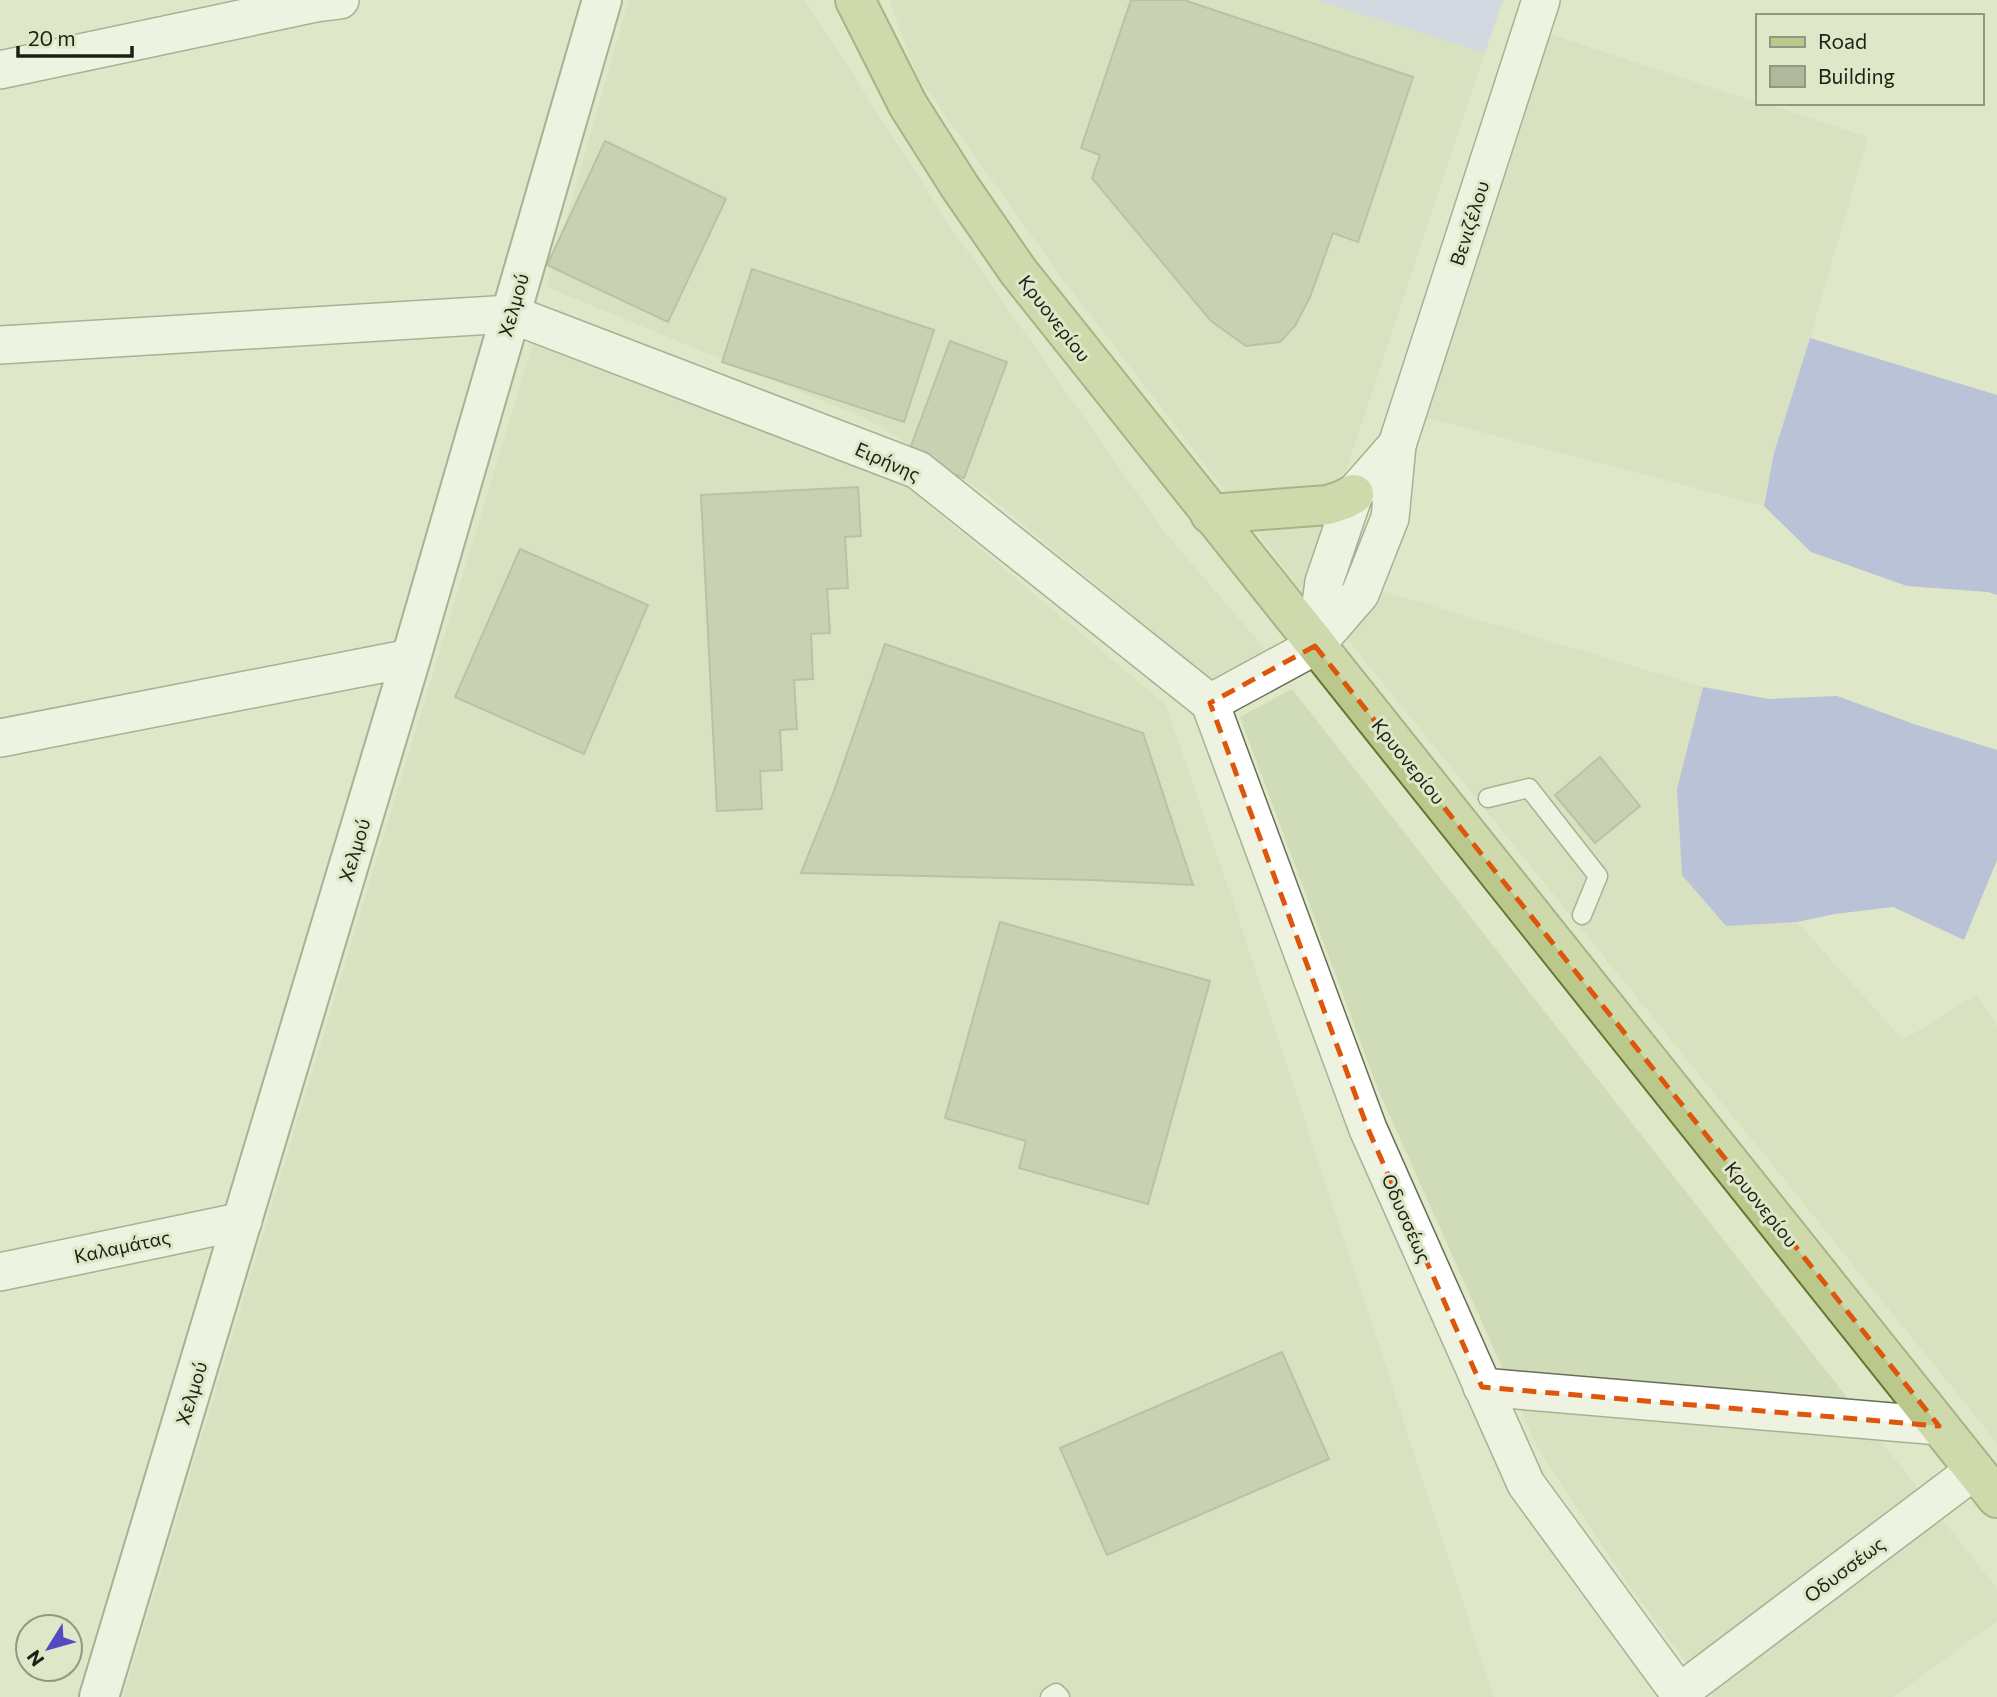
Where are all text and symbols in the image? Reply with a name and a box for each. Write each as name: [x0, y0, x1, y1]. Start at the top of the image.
scale bar: [18, 14, 131, 58]
legend: [1756, 14, 1983, 105]
text: 20 m: [28, 25, 76, 50]
text: Road: [1818, 28, 1867, 53]
text: Building: [1818, 63, 1895, 88]
street label: Βενιζέλου: [1445, 178, 1493, 268]
street label: Κρυονερίου: [1014, 270, 1096, 366]
street label: Χελμού: [493, 271, 533, 339]
street label: Ειρήνης: [852, 437, 924, 485]
street label: Κρυονερίου: [1367, 714, 1451, 808]
street label: Χελμού: [333, 816, 375, 884]
street label: Κρυονερίου: [1720, 1157, 1804, 1251]
street label: Οδυσσέως: [1377, 1170, 1437, 1266]
street label: Καλαμάτας: [72, 1225, 172, 1267]
street label: Χελμού: [170, 1359, 212, 1427]
street label: Οδυσσέως: [1799, 1531, 1889, 1607]
north arrow: [14, 1613, 84, 1683]
text: N: [22, 1646, 49, 1671]

